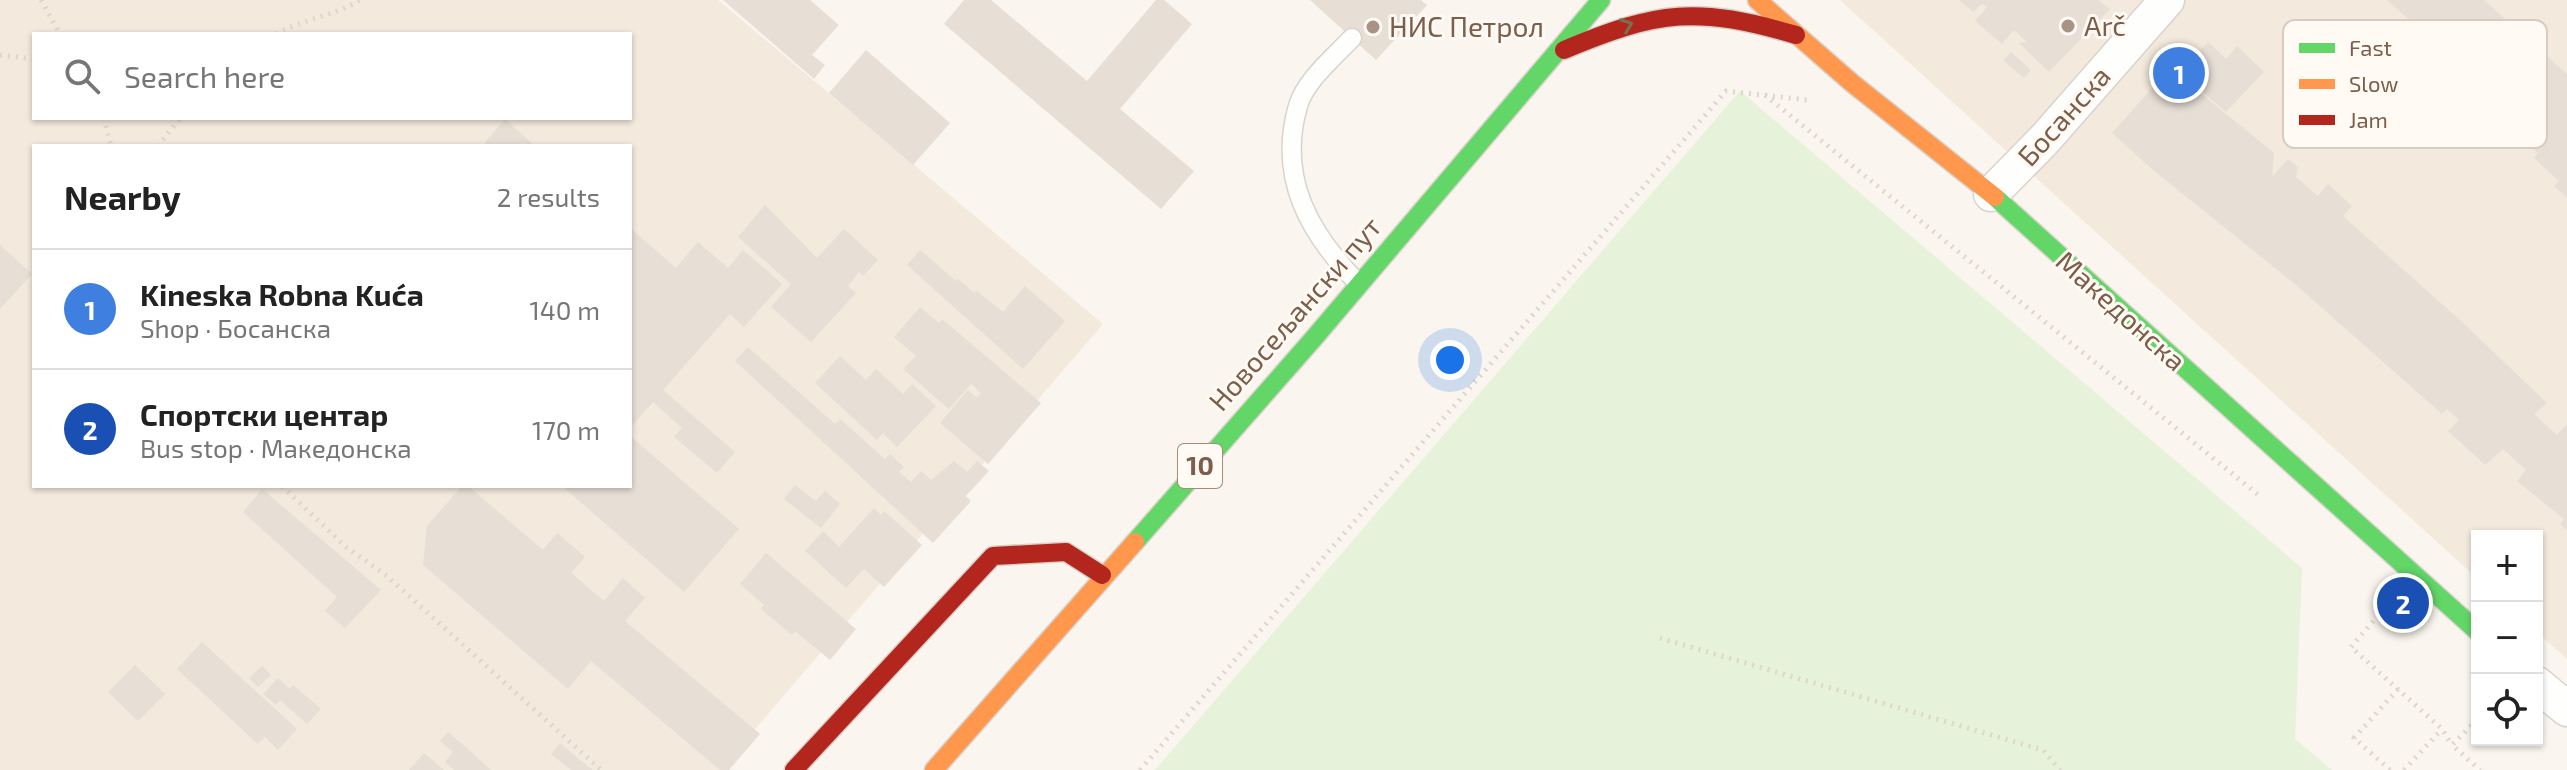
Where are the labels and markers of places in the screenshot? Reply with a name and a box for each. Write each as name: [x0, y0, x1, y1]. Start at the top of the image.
place label: Arč: [2084, 8, 2126, 42]
place label: НИС Петрол: [1389, 9, 1544, 43]
marker: Arč: [2059, 17, 2077, 35]
marker: НИС Петрол: [1364, 18, 1382, 36]
pin: 1: [2153, 43, 2205, 103]
pin: 2: [2377, 573, 2429, 633]

